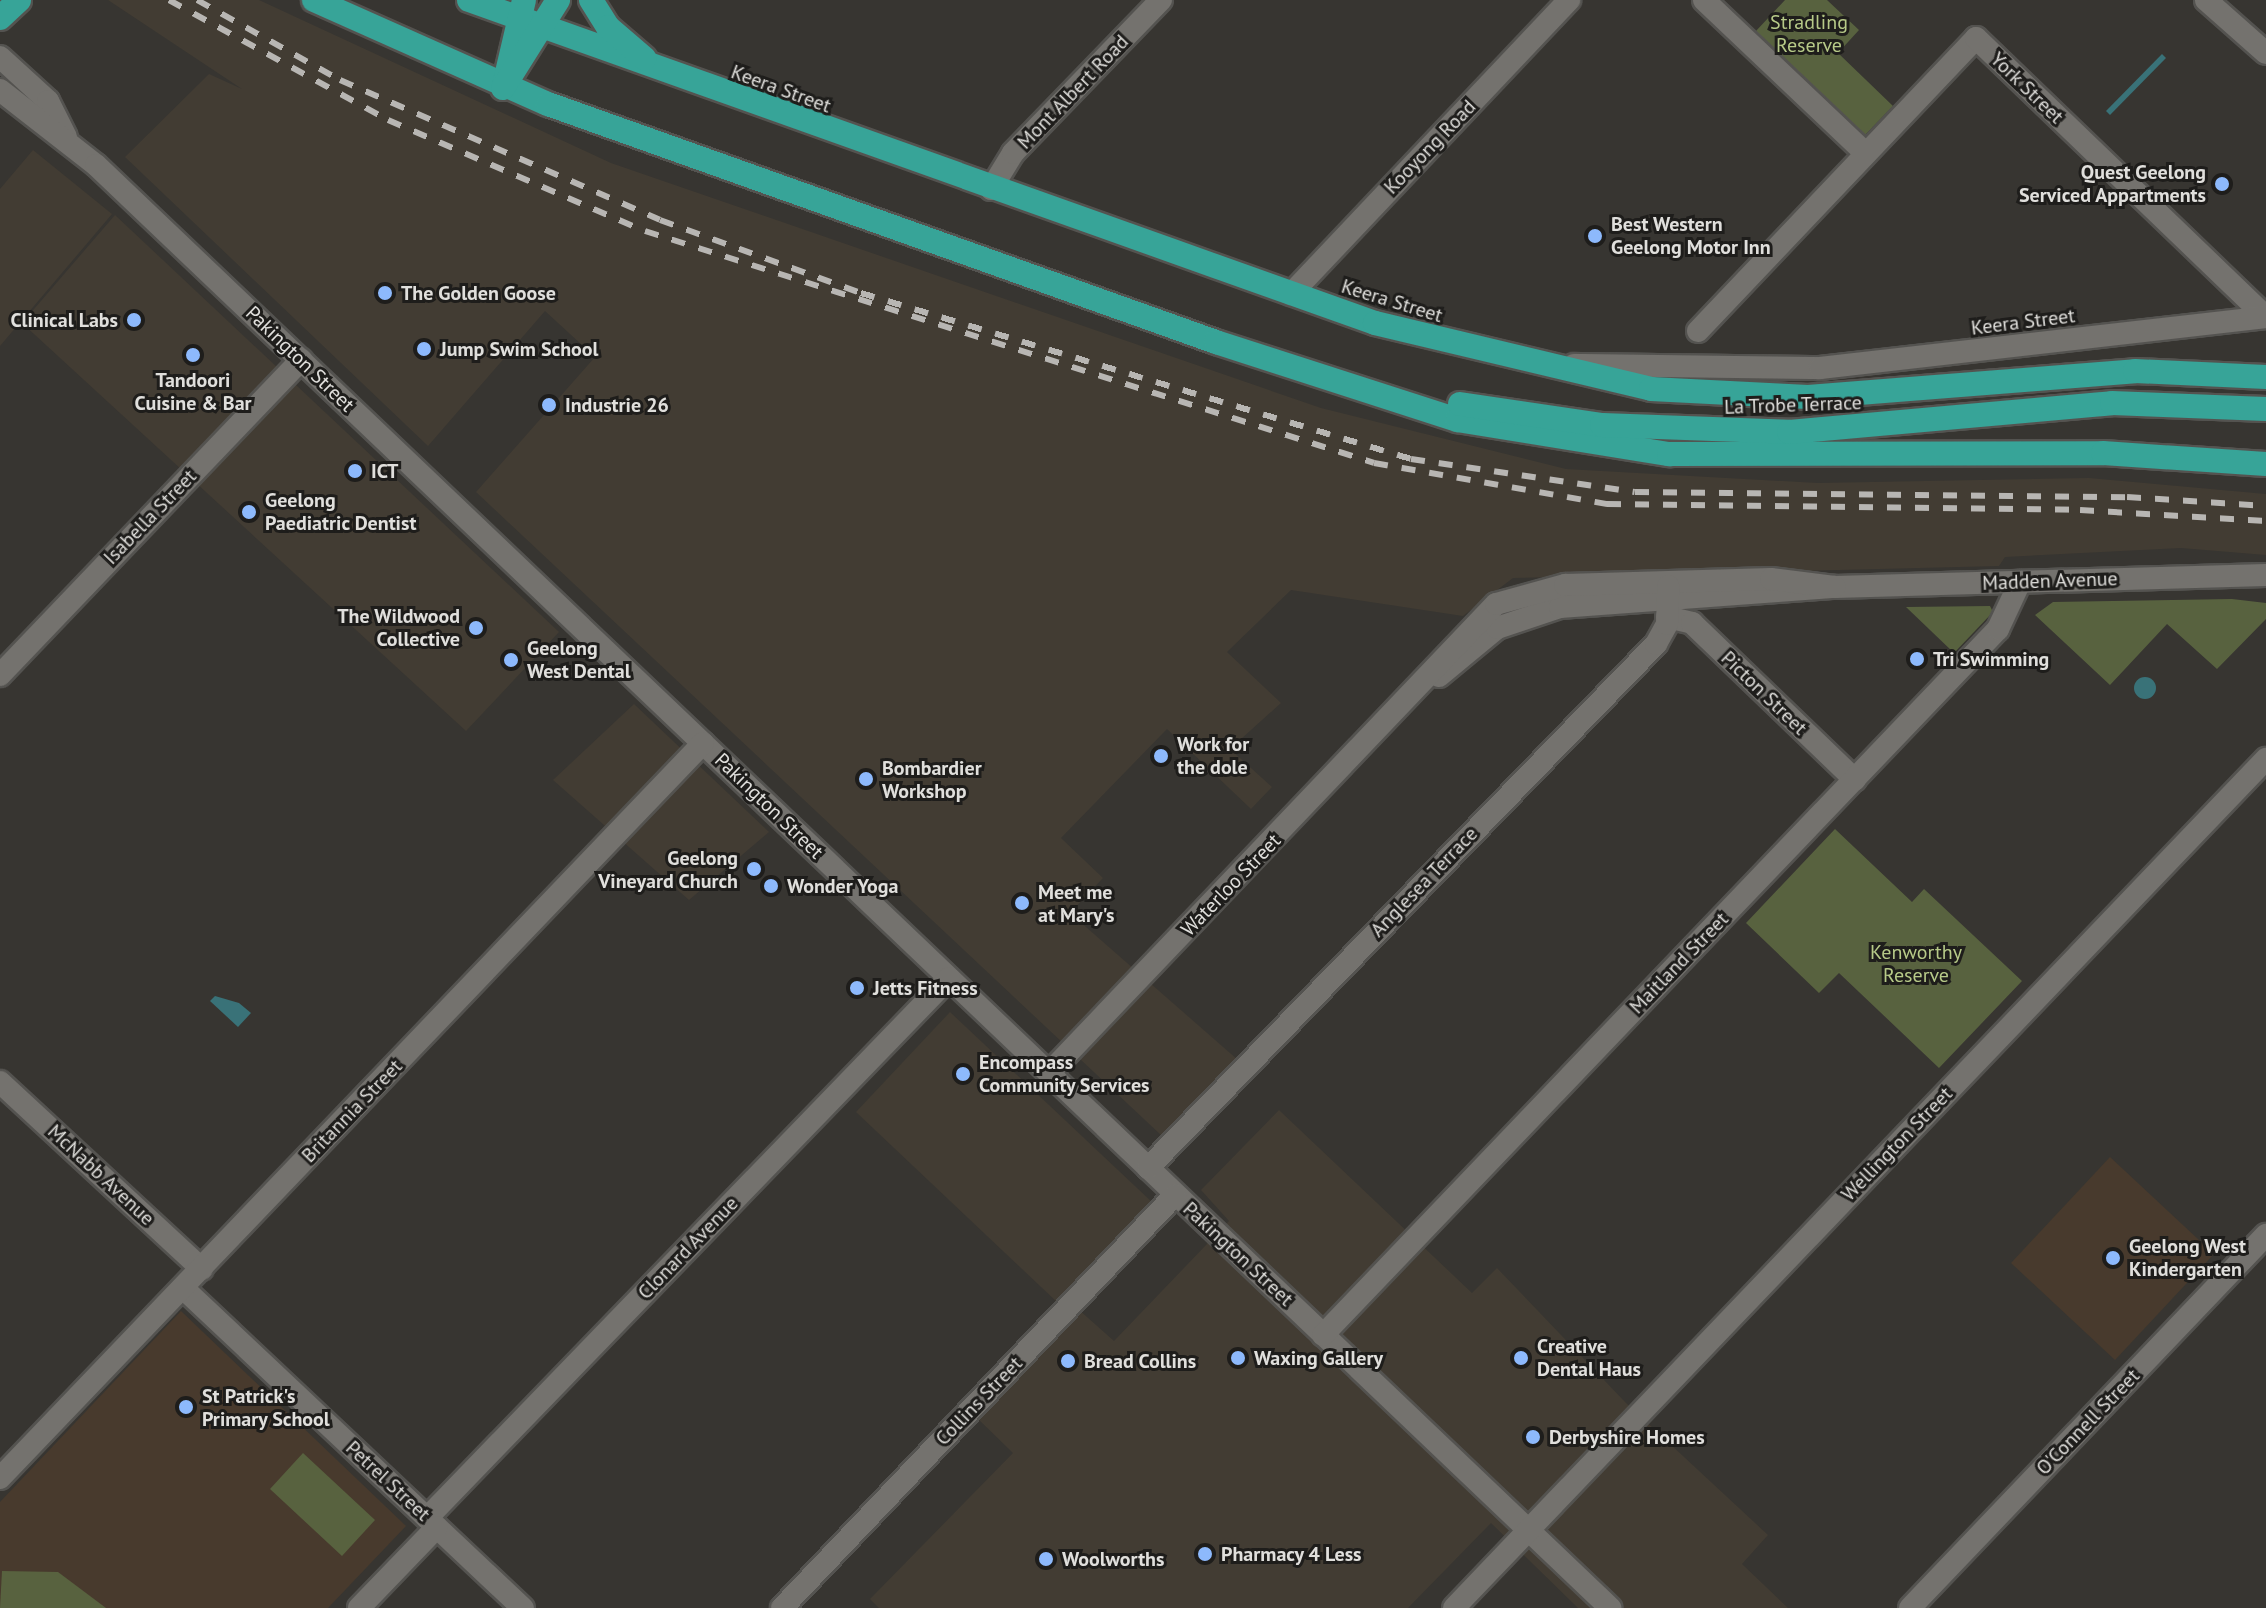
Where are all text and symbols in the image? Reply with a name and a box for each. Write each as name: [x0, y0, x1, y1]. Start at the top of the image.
park label: Stradling Reserve: [1770, 11, 1848, 58]
street label: Mont Albert Road: [1012, 30, 1134, 154]
street label: York Street: [1985, 47, 2069, 129]
street label: Keera Street: [728, 60, 834, 118]
street label: Kooyong Road: [1379, 95, 1481, 199]
place label: Quest Geelong Serviced Appartments: [2018, 160, 2206, 207]
marker: Quest Geelong Serviced Appartments: [2213, 175, 2231, 193]
place label: Best Western Geelong Motor Inn: [1611, 212, 1771, 259]
marker: Best Western Geelong Motor Inn: [1586, 227, 1604, 245]
street label: Keera Street: [1339, 274, 1445, 328]
place label: The Golden Goose: [401, 281, 556, 305]
marker: The Golden Goose: [376, 284, 394, 302]
street label: Pakington Street: [241, 301, 359, 417]
street label: Keera Street: [1970, 304, 2076, 340]
place label: Clinical Labs: [10, 308, 118, 332]
marker: Clinical Labs: [125, 311, 143, 329]
place label: Jump Swim School: [440, 337, 598, 361]
marker: Jump Swim School: [415, 340, 433, 358]
marker: Tandoori Cuisine & Bar: [184, 346, 202, 364]
place label: Tandoori Cuisine & Bar: [134, 368, 252, 415]
street label: La Trobe Terrace: [1723, 391, 1863, 419]
place label: Industrie 26: [565, 393, 669, 417]
marker: Industrie 26: [540, 396, 558, 414]
place label: ICT: [371, 459, 398, 483]
marker: ICT: [346, 462, 364, 480]
street label: Isabella Street: [99, 464, 201, 570]
place label: Geelong Paediatric Dentist: [265, 488, 417, 535]
marker: Geelong Paediatric Dentist: [240, 503, 258, 521]
street label: Madden Avenue: [1982, 567, 2118, 595]
place label: The Wildwood Collective: [337, 604, 460, 651]
marker: The Wildwood Collective: [467, 619, 485, 637]
place label: Geelong West Dental: [527, 636, 631, 683]
street label: Picton Street: [1716, 646, 1812, 740]
place label: Tri Swimming: [1933, 647, 2049, 671]
marker: Tri Swimming: [1908, 650, 1926, 668]
marker: Geelong West Dental: [502, 651, 520, 669]
place label: Work for the dole: [1177, 732, 1250, 779]
marker: Work for the dole: [1152, 747, 1170, 765]
street label: Pakington Street: [710, 748, 828, 864]
place label: Bombardier Workshop: [882, 756, 982, 803]
marker: Bombardier Workshop: [857, 770, 875, 788]
street label: Anglesea Terrace: [1365, 822, 1483, 942]
street label: Waterloo Street: [1176, 829, 1286, 941]
place label: Geelong Vineyard Church: [598, 846, 738, 893]
marker: Geelong Vineyard Church: [745, 860, 763, 878]
place label: Wonder Yoga: [787, 874, 899, 898]
marker: Wonder Yoga: [762, 877, 780, 895]
place label: Meet me at Mary's: [1038, 880, 1115, 927]
marker: Meet me at Mary's: [1013, 894, 1031, 912]
street label: Maitland Street: [1625, 907, 1733, 1019]
park label: Kenworthy Reserve: [1870, 940, 1962, 987]
place label: Jetts Fitness: [873, 976, 978, 1000]
marker: Jetts Fitness: [848, 979, 866, 997]
place label: Encompass Community Services: [979, 1050, 1150, 1097]
street label: Britannia Street: [297, 1054, 407, 1168]
marker: Encompass Community Services: [954, 1065, 972, 1083]
street label: Wellington Street: [1837, 1082, 1957, 1206]
street label: McNabb Avenue: [42, 1119, 160, 1231]
street label: Clonard Avenue: [633, 1191, 743, 1305]
street label: Pakington Street: [1178, 1197, 1298, 1311]
place label: Geelong West Kindergarten: [2129, 1234, 2246, 1281]
marker: Geelong West Kindergarten: [2104, 1249, 2122, 1267]
place label: Creative Dental Haus: [1537, 1334, 1641, 1381]
place label: Waxing Gallery: [1254, 1346, 1383, 1370]
place label: Bread Collins: [1084, 1349, 1196, 1373]
marker: Waxing Gallery: [1229, 1349, 1247, 1367]
marker: Creative Dental Haus: [1512, 1349, 1530, 1367]
street label: Collins Street: [931, 1352, 1027, 1450]
marker: Bread Collins: [1059, 1352, 1077, 1370]
street label: O'Connell Street: [2031, 1364, 2145, 1480]
place label: St Patrick's Primary School: [202, 1384, 330, 1431]
marker: St Patrick's Primary School: [177, 1398, 195, 1416]
place label: Derbyshire Homes: [1549, 1425, 1705, 1449]
marker: Derbyshire Homes: [1524, 1428, 1542, 1446]
street label: Petrel Street: [341, 1436, 435, 1526]
place label: Pharmacy 4 Less: [1221, 1542, 1362, 1566]
marker: Pharmacy 4 Less: [1196, 1545, 1214, 1563]
place label: Woolworths: [1062, 1547, 1164, 1571]
marker: Woolworths: [1037, 1550, 1055, 1568]

